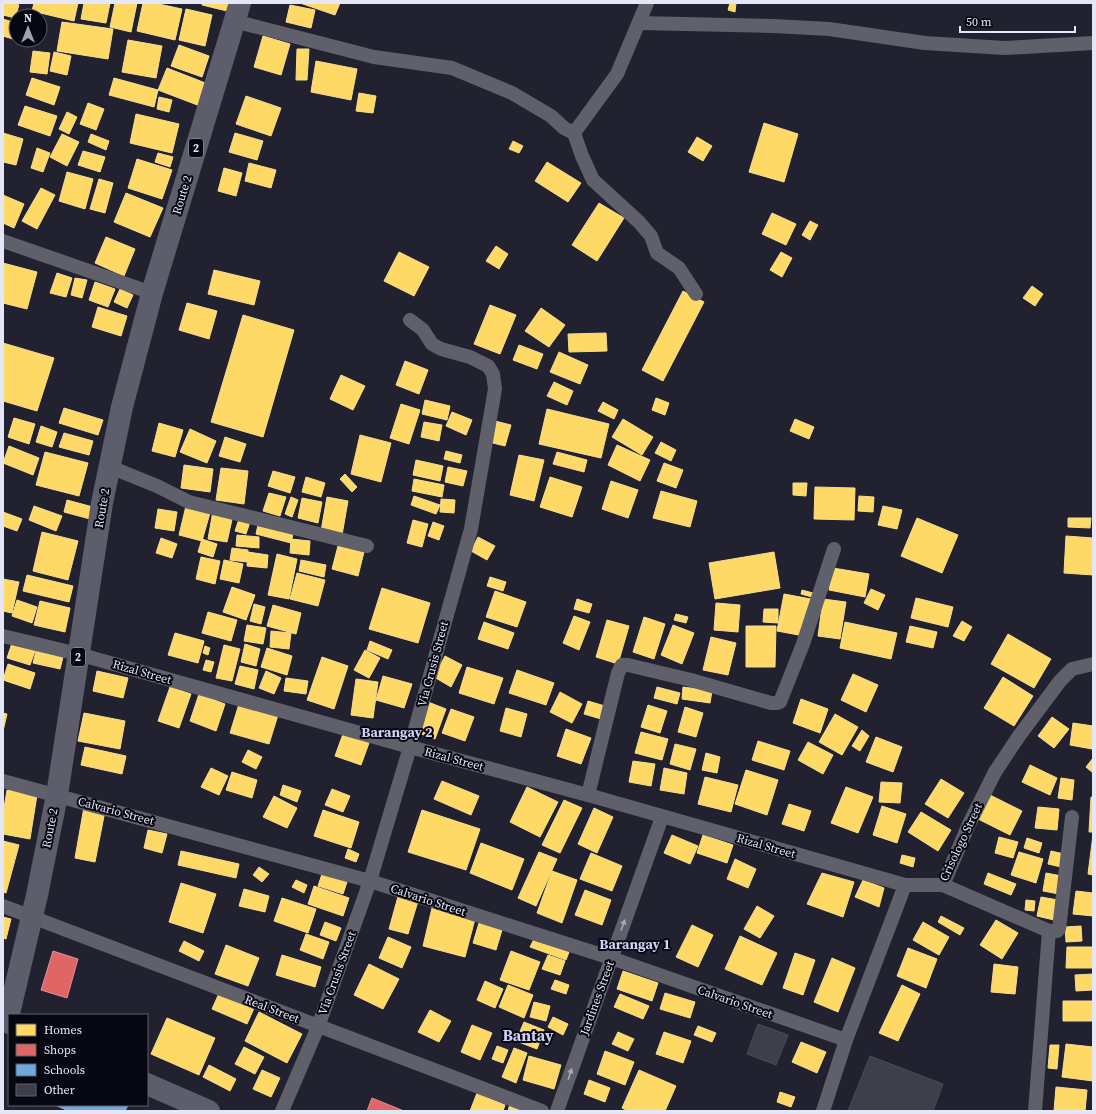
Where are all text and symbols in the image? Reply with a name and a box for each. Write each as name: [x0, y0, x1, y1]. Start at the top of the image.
north arrow: [8, 8, 48, 48]
scale bar: [960, 8, 1075, 34]
text: N: [24, 11, 32, 26]
text: 50 m: [966, 14, 992, 30]
road number: 2: [189, 139, 203, 157]
street label: Route 2: [169, 174, 195, 216]
street label: Route 2: [91, 487, 113, 529]
street label: Via Crusis Street: [414, 620, 452, 708]
road number: 2: [71, 648, 85, 666]
street label: Rizal Street: [111, 656, 173, 688]
district label: Barangay 2: [361, 722, 433, 742]
street label: Rizal Street: [423, 743, 485, 775]
street label: Calvario Street: [76, 793, 156, 829]
street label: Crisologo Street: [936, 800, 986, 884]
street label: Route 2: [38, 807, 62, 849]
street label: Rizal Street: [735, 830, 797, 862]
street label: Calvario Street: [388, 880, 468, 920]
one-way arrow: [620, 919, 626, 931]
street label: Via Crusis Street: [314, 929, 360, 1017]
district label: Barangay 1: [599, 934, 671, 954]
street label: Jardines Street: [576, 959, 618, 1038]
street label: Calvario Street: [695, 982, 775, 1022]
street label: Real Street: [242, 991, 302, 1027]
legend: [8, 1014, 148, 1106]
text: Homes: [44, 1022, 82, 1038]
district label: Bantay: [502, 1024, 554, 1046]
text: Shops: [44, 1042, 76, 1058]
text: Schools: [44, 1062, 85, 1078]
one-way arrow: [567, 1068, 573, 1080]
text: Other: [44, 1082, 75, 1098]

